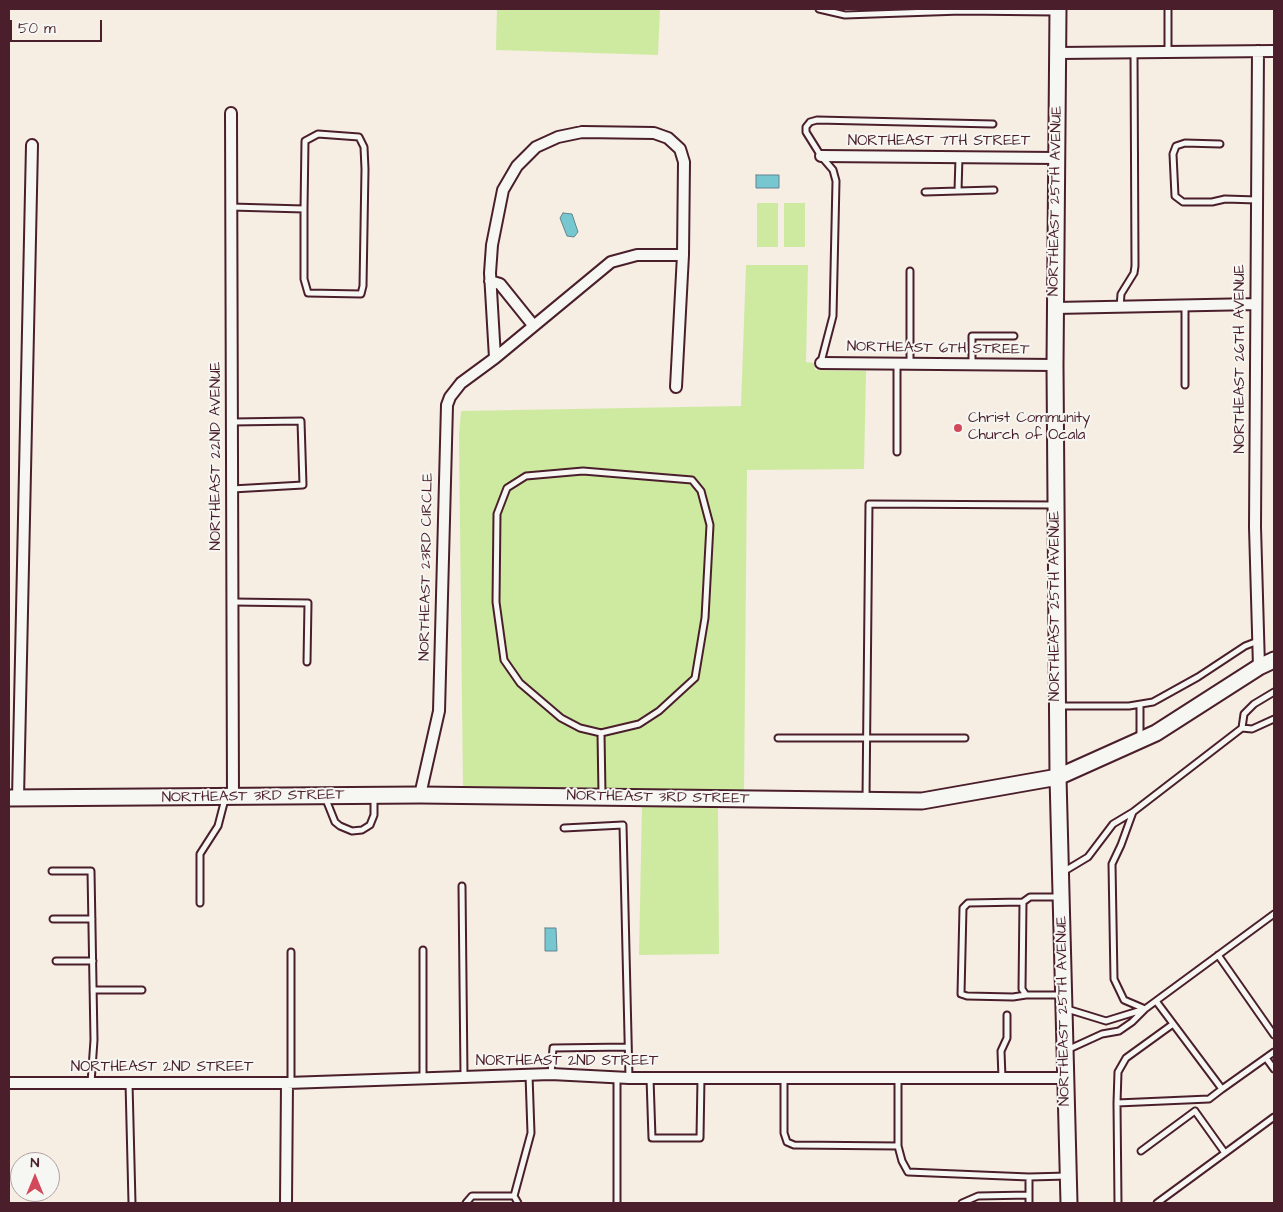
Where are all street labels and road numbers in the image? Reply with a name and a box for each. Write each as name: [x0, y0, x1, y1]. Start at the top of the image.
street label: NORTHEAST 25TH AVENUE: [1045, 106, 1067, 296]
street label: NORTHEAST 7TH STREET: [848, 133, 1030, 151]
street label: NORTHEAST 26TH AVENUE: [1232, 264, 1250, 454]
street label: NORTHEAST 6TH STREET: [847, 338, 1029, 360]
street label: NORTHEAST 22ND AVENUE: [208, 362, 226, 550]
street label: NORTHEAST 23RD CIRCLE: [416, 473, 438, 661]
street label: NORTHEAST 25TH AVENUE: [1047, 511, 1065, 701]
street label: NORTHEAST 3RD STREET: [161, 786, 345, 808]
street label: NORTHEAST 3RD STREET: [566, 787, 750, 809]
street label: NORTHEAST 25TH AVENUE: [1053, 916, 1075, 1106]
street label: NORTHEAST 2ND STREET: [476, 1053, 658, 1071]
street label: NORTHEAST 2ND STREET: [71, 1059, 253, 1077]

